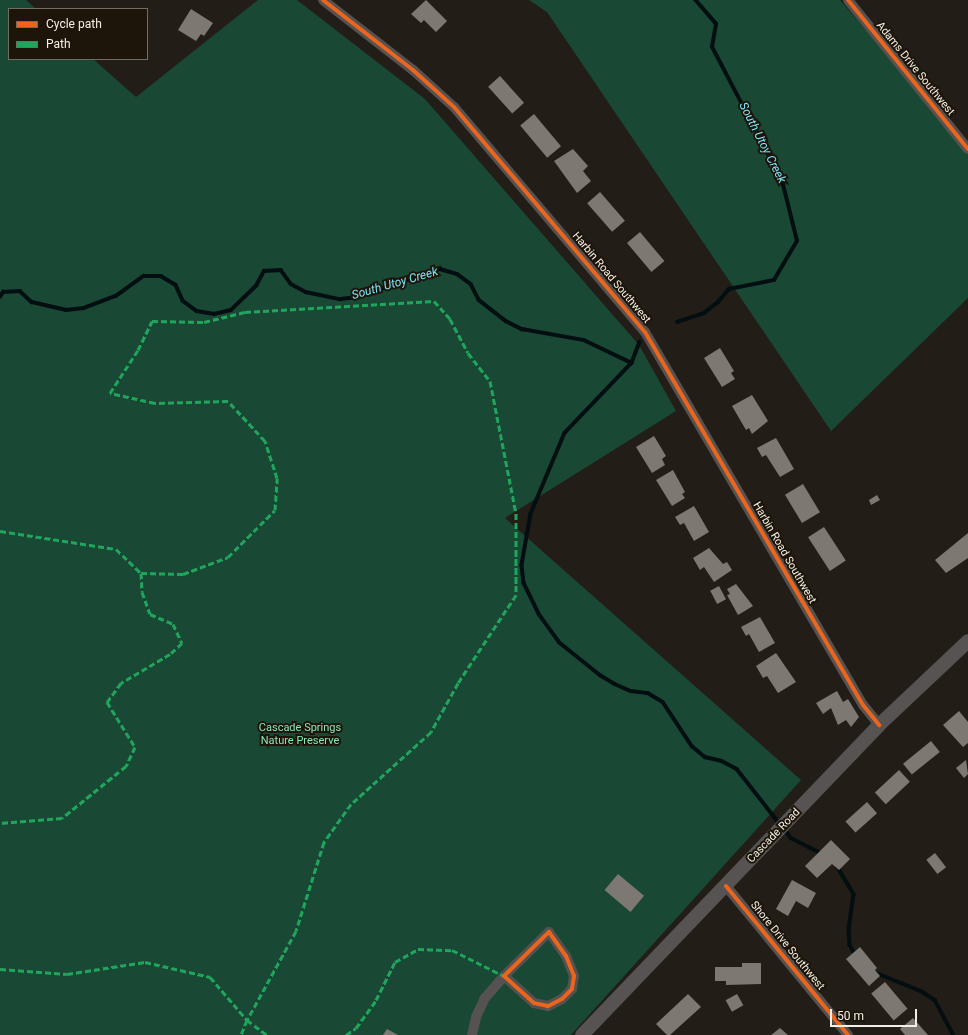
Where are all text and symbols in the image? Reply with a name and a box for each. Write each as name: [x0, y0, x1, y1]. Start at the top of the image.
legend: [8, 8, 148, 60]
text: Cycle path: [46, 17, 102, 31]
street label: Adams Drive Southwest: [873, 19, 957, 119]
text: Path: [46, 37, 71, 51]
water label: South Utoy Creek: [735, 100, 789, 186]
street label: Harbin Road Southwest: [569, 230, 653, 326]
water label: South Utoy Creek: [350, 265, 440, 303]
street label: Harbin Road Southwest: [750, 500, 818, 606]
park label: Cascade Springs Nature Preserve: [259, 722, 341, 748]
street label: Cascade Road: [745, 806, 803, 866]
street label: Shore Drive Southwest: [747, 899, 827, 993]
scale bar: [832, 1001, 919, 1027]
text: 50 m: [837, 1009, 864, 1023]

